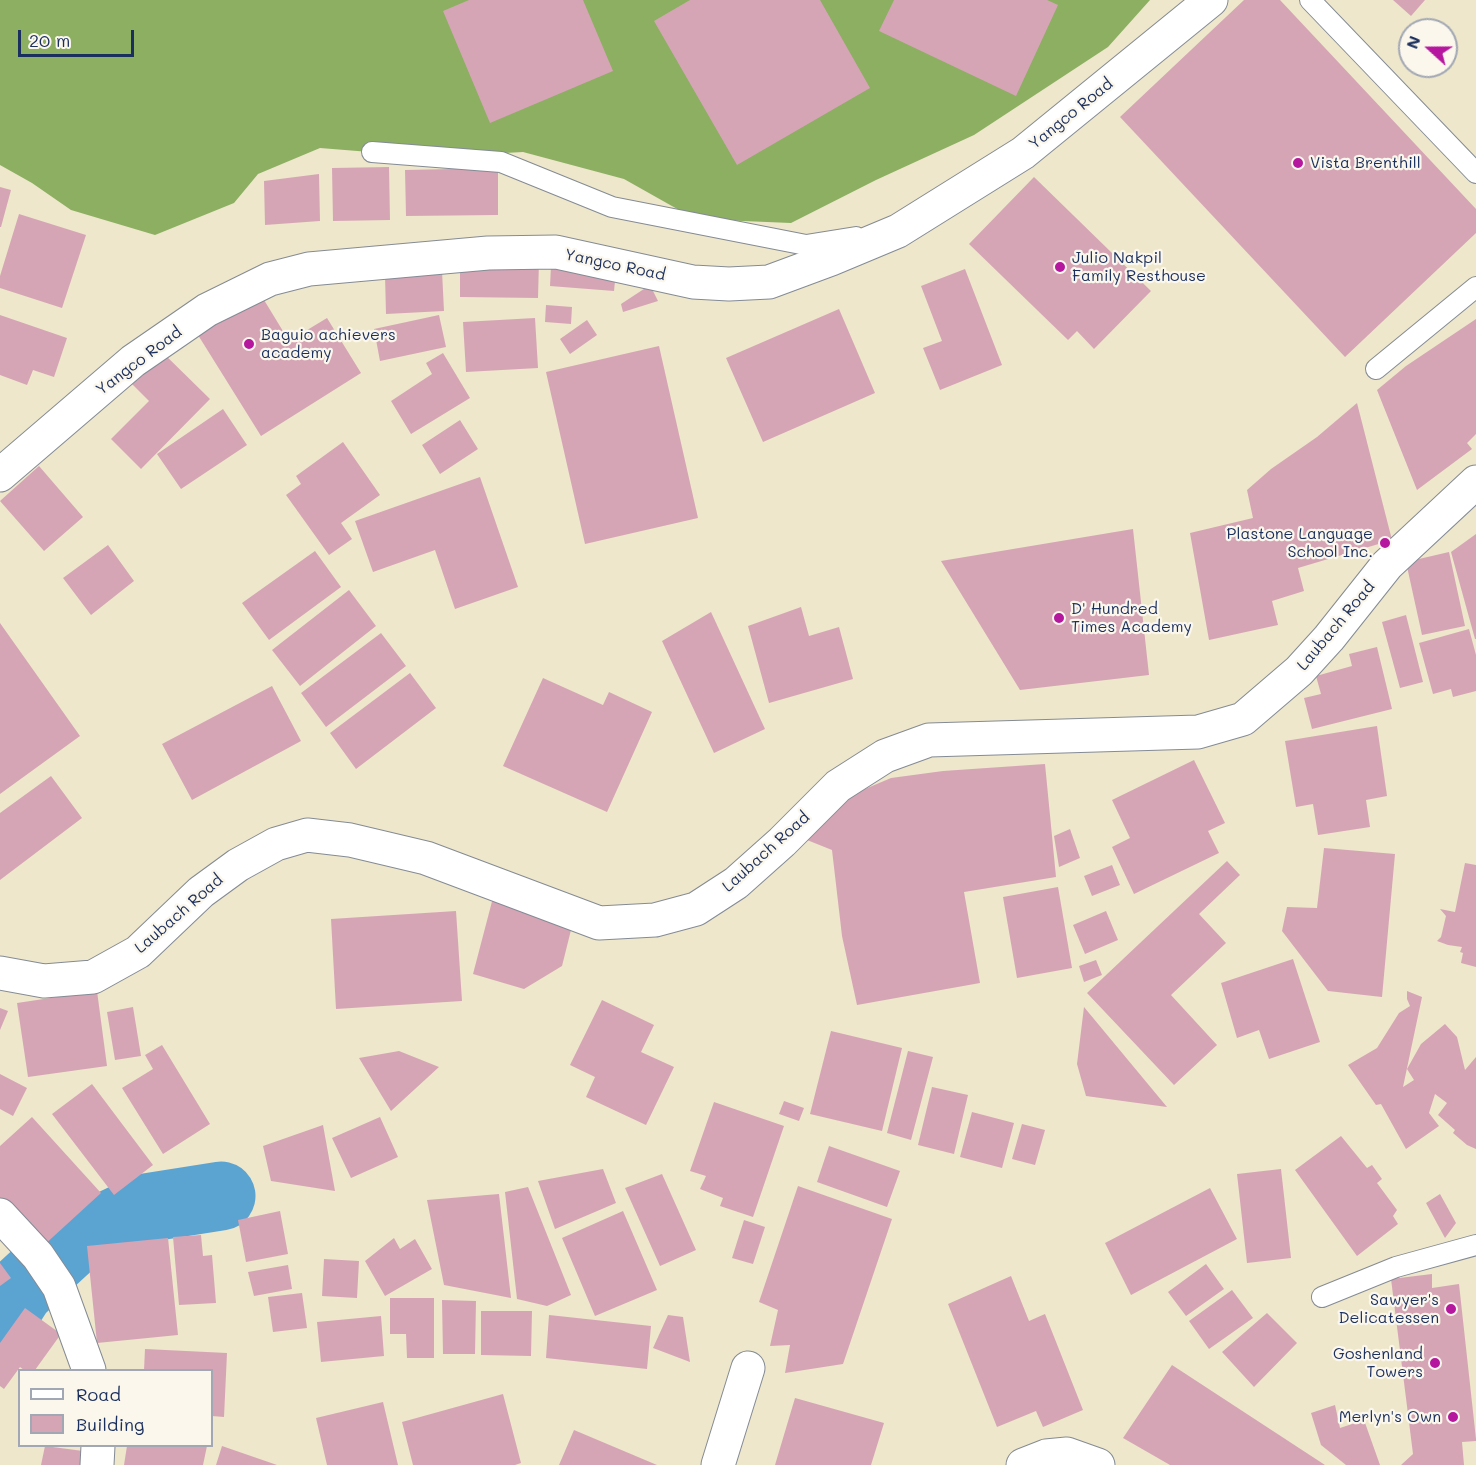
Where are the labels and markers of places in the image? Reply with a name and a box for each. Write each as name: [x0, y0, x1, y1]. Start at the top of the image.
place label: Vista Brenthill: [1310, 153, 1421, 173]
marker: Vista Brenthill: [1291, 156, 1305, 170]
place label: Julio Nakpil Family Resthouse: [1072, 248, 1206, 286]
marker: Julio Nakpil Family Resthouse: [1053, 260, 1067, 274]
place label: Baguio achievers academy: [261, 325, 396, 363]
marker: Baguio achievers academy: [242, 337, 256, 351]
place label: Plastone Language School Inc.: [1227, 524, 1373, 562]
marker: Plastone Language School Inc.: [1378, 536, 1392, 550]
place label: D' Hundred Times Academy: [1071, 599, 1192, 637]
marker: D' Hundred Times Academy: [1052, 611, 1066, 625]
place label: Sawyer's Delicatessen: [1339, 1290, 1439, 1328]
marker: Sawyer's Delicatessen: [1444, 1302, 1458, 1316]
place label: Goshenland Towers: [1333, 1344, 1423, 1382]
marker: Goshenland Towers: [1428, 1356, 1442, 1370]
place label: Merlyn's Own: [1339, 1407, 1441, 1427]
marker: Merlyn's Own: [1446, 1410, 1460, 1424]

